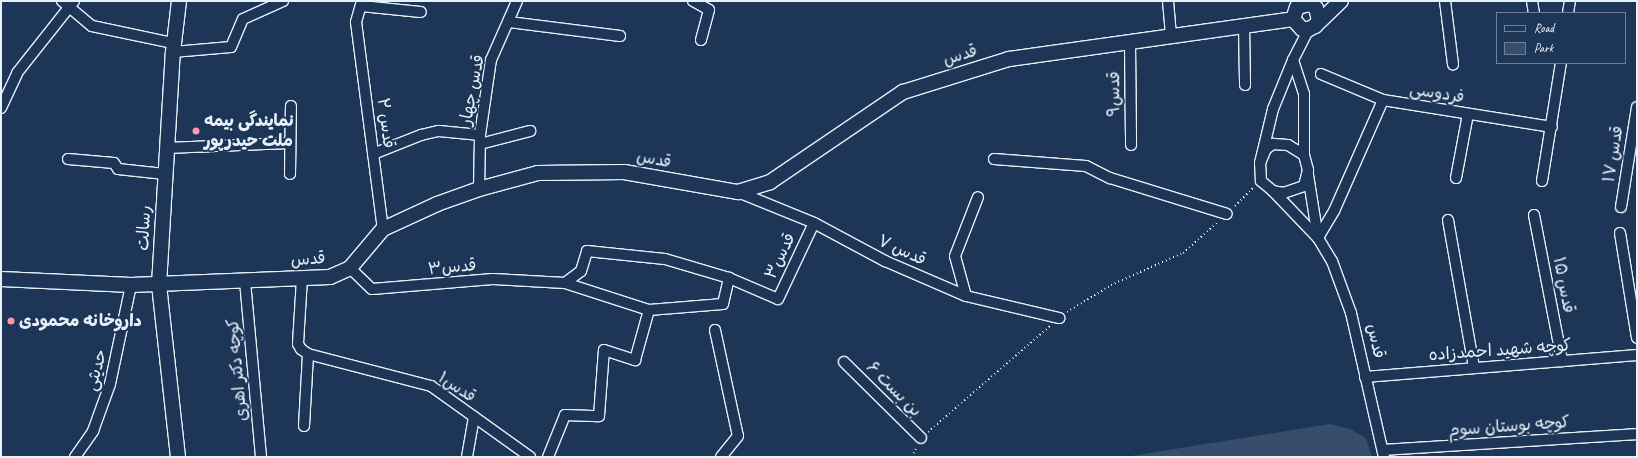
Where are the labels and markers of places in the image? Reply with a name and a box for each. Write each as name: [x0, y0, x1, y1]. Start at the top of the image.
place label: نمایندگی بیمه ملت حیدرپور: [204, 111, 294, 151]
marker: نمایندگی بیمه ملت حیدرپور: [191, 126, 201, 136]
place label: داروخانه محمودی: [19, 311, 142, 331]
marker: داروخانه محمودی: [6, 316, 16, 326]

